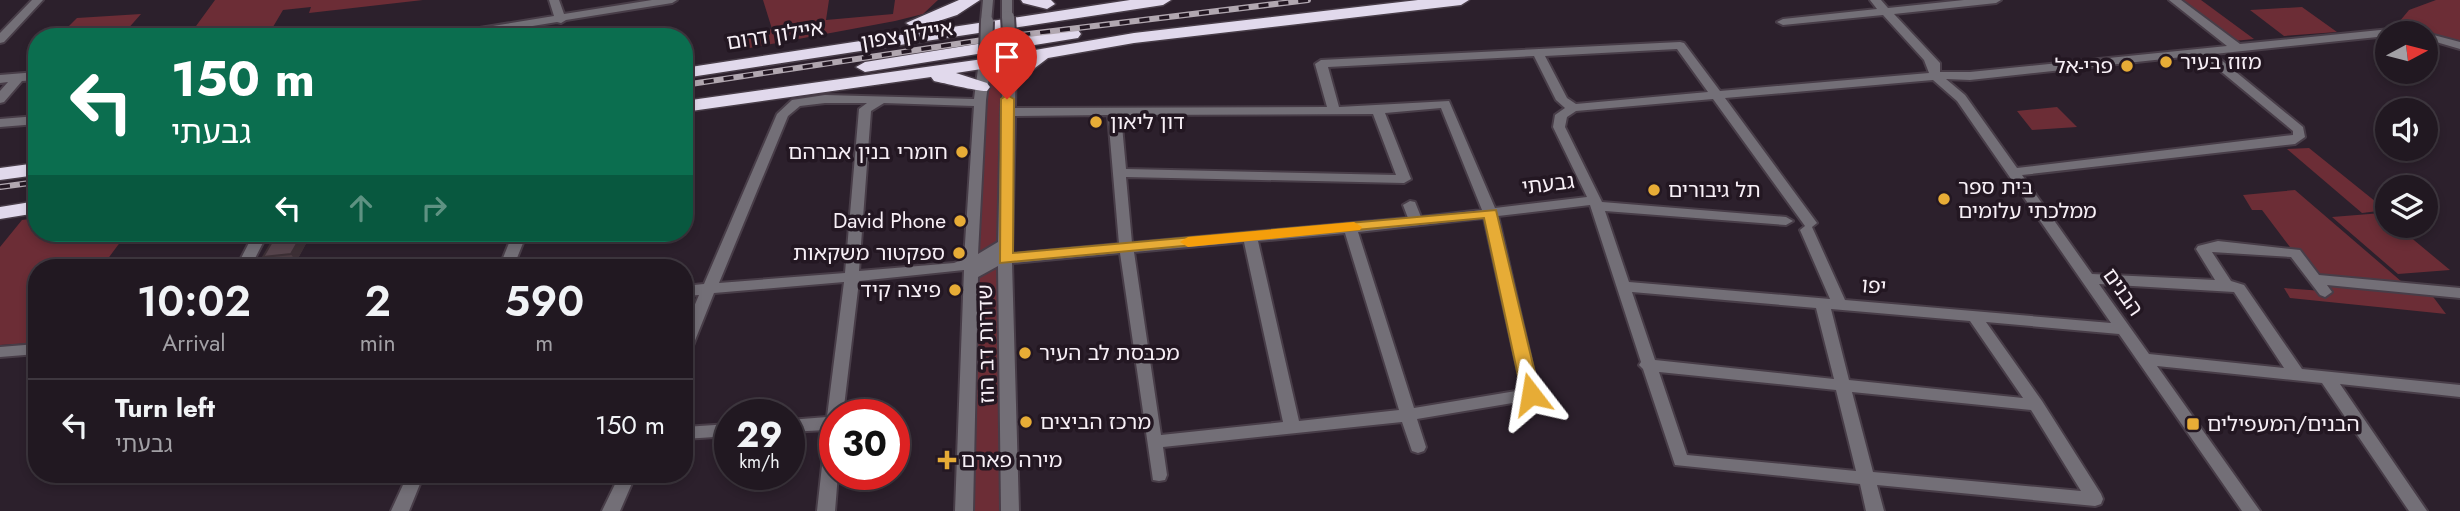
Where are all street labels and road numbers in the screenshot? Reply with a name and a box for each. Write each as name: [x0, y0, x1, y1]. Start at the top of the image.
street label: איילון דרום: [724, 13, 826, 57]
street label: איילון צפון: [859, 13, 955, 57]
street label: גבעתי: [1520, 166, 1576, 202]
street label: הבנים: [2096, 262, 2150, 322]
street label: יפו: [1860, 270, 1888, 302]
street label: שדרות דב הוז: [970, 284, 1002, 404]

